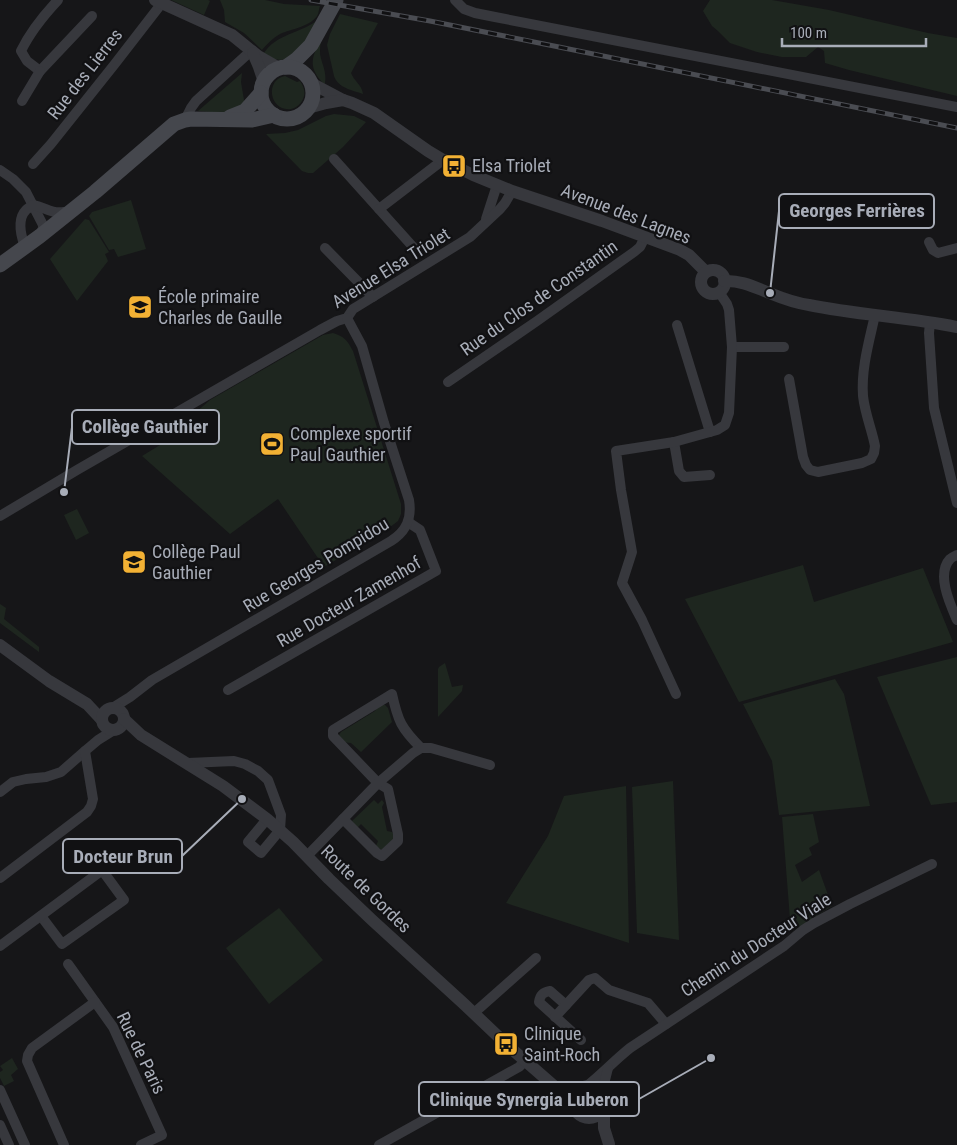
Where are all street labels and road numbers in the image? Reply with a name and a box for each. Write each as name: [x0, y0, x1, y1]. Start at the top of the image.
street label: Rue des Lierres: [43, 24, 126, 123]
street label: Avenue des Lagnes: [558, 179, 694, 248]
street label: Avenue Elsa Triolet: [328, 223, 454, 312]
street label: Rue du Clos de Constantin: [456, 235, 621, 360]
street label: Rue Georges Pompidou: [239, 513, 392, 616]
street label: Rue Docteur Zamenhof: [273, 552, 425, 651]
street label: Route de Gordes: [317, 840, 416, 937]
street label: Chemin du Docteur Viale: [677, 888, 835, 1001]
street label: Rue de Paris: [113, 1008, 170, 1097]

